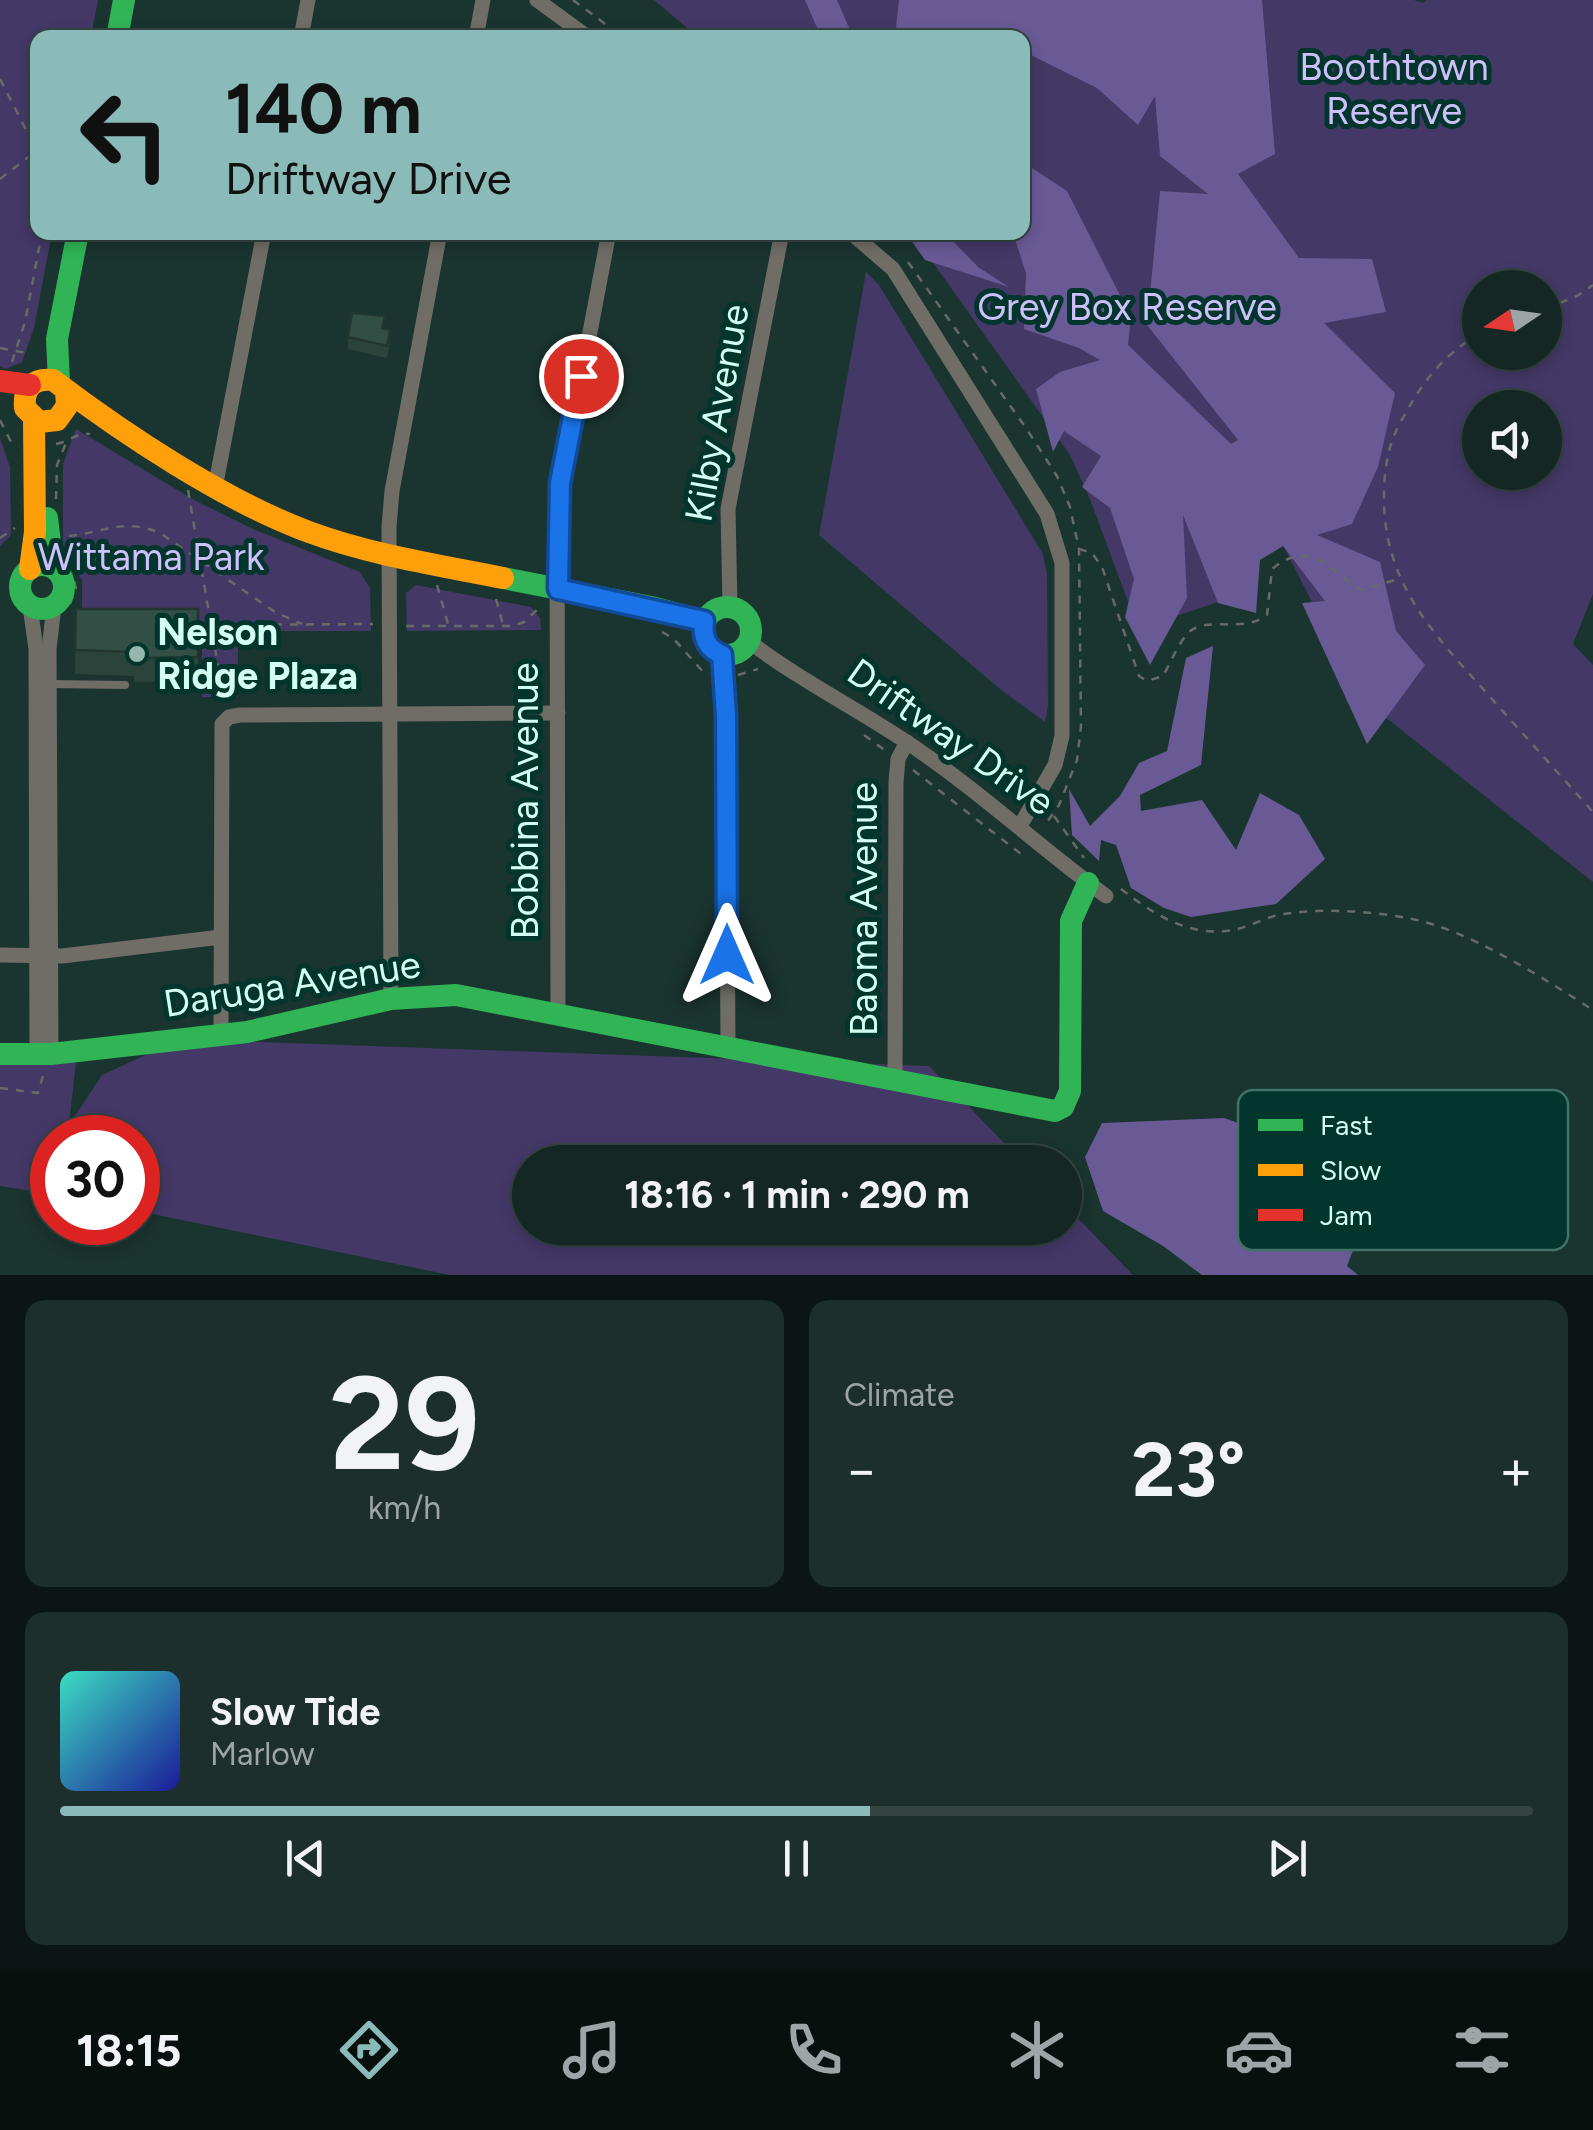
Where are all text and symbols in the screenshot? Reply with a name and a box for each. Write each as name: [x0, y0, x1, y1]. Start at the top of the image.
park label: Boothtown Reserve: [1299, 44, 1489, 134]
text: 140 m: [225, 66, 422, 151]
icon: left: [60, 70, 190, 200]
text: Driftway Drive: [225, 151, 511, 205]
north arrow: [1462, 270, 1562, 370]
map controls: [1462, 270, 1562, 490]
park label: Grey Box Reserve: [977, 284, 1277, 330]
street label: Kilby Avenue: [675, 301, 759, 525]
pin: [539, 334, 624, 419]
icon: arrive: [554, 349, 609, 404]
button: sound: [1462, 390, 1562, 490]
park label: Wittama Park: [38, 534, 265, 580]
place label: Nelson Ridge Plaza: [157, 609, 358, 699]
marker: Nelson Ridge Plaza: [126, 643, 148, 665]
street label: Driftway Drive: [839, 649, 1063, 825]
street label: Bobbina Avenue: [502, 662, 548, 940]
street label: Baoma Avenue: [841, 782, 887, 1036]
position arrow: [675, 903, 779, 1007]
street label: Daruga Avenue: [160, 941, 424, 1027]
legend: [1238, 1090, 1568, 1250]
text: Fast: [1320, 1108, 1373, 1142]
speed limit sign: 30: [30, 1115, 160, 1245]
text: Slow: [1320, 1153, 1381, 1187]
text: 18:16 · 1 min · 290 m: [624, 1172, 970, 1218]
text: Jam: [1320, 1198, 1373, 1232]
text: 29: [329, 1346, 480, 1502]
text: Climate: [844, 1376, 955, 1414]
text: 23°: [1132, 1425, 1245, 1515]
text: −: [844, 1437, 878, 1503]
text: +: [1499, 1437, 1533, 1503]
text: km/h: [368, 1489, 441, 1527]
text: Slow Tide: [210, 1689, 380, 1735]
text: Marlow: [210, 1735, 314, 1773]
icon: previous: [278, 1831, 333, 1886]
icon: pause: [769, 1831, 824, 1886]
icon: next: [1260, 1831, 1315, 1886]
icon: directions: [334, 2015, 404, 2085]
icon: music: [557, 2015, 627, 2085]
icon: phone: [779, 2015, 849, 2085]
icon: climate: [1002, 2015, 1072, 2085]
icon: car: [1224, 2015, 1294, 2085]
icon: filters: [1447, 2015, 1517, 2085]
text: 18:15: [76, 2023, 181, 2077]

